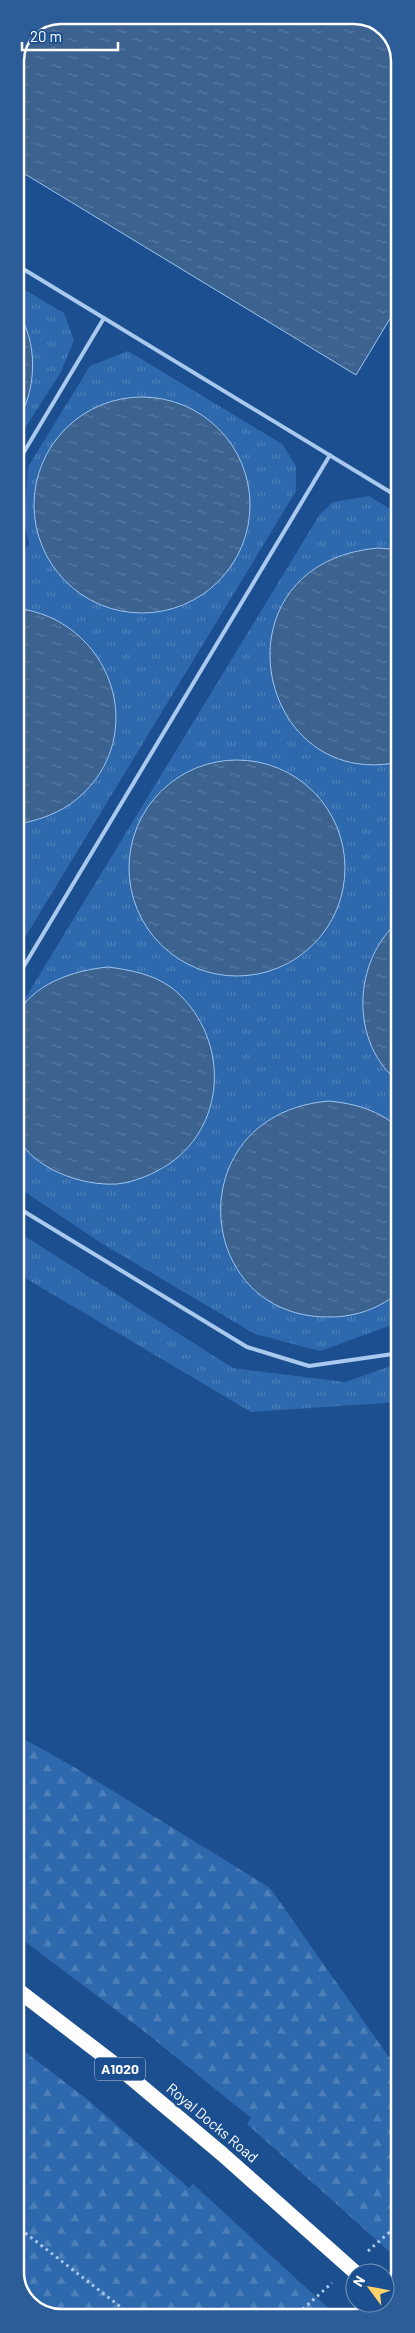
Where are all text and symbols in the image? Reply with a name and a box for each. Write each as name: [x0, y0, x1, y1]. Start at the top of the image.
scale bar: [22, 20, 119, 52]
text: 20 m: [30, 27, 62, 45]
road number: A1020: [95, 2058, 145, 2080]
street label: Royal Docks Road: [163, 2079, 262, 2166]
north arrow: [345, 2263, 395, 2313]
text: N: [349, 2272, 368, 2289]

